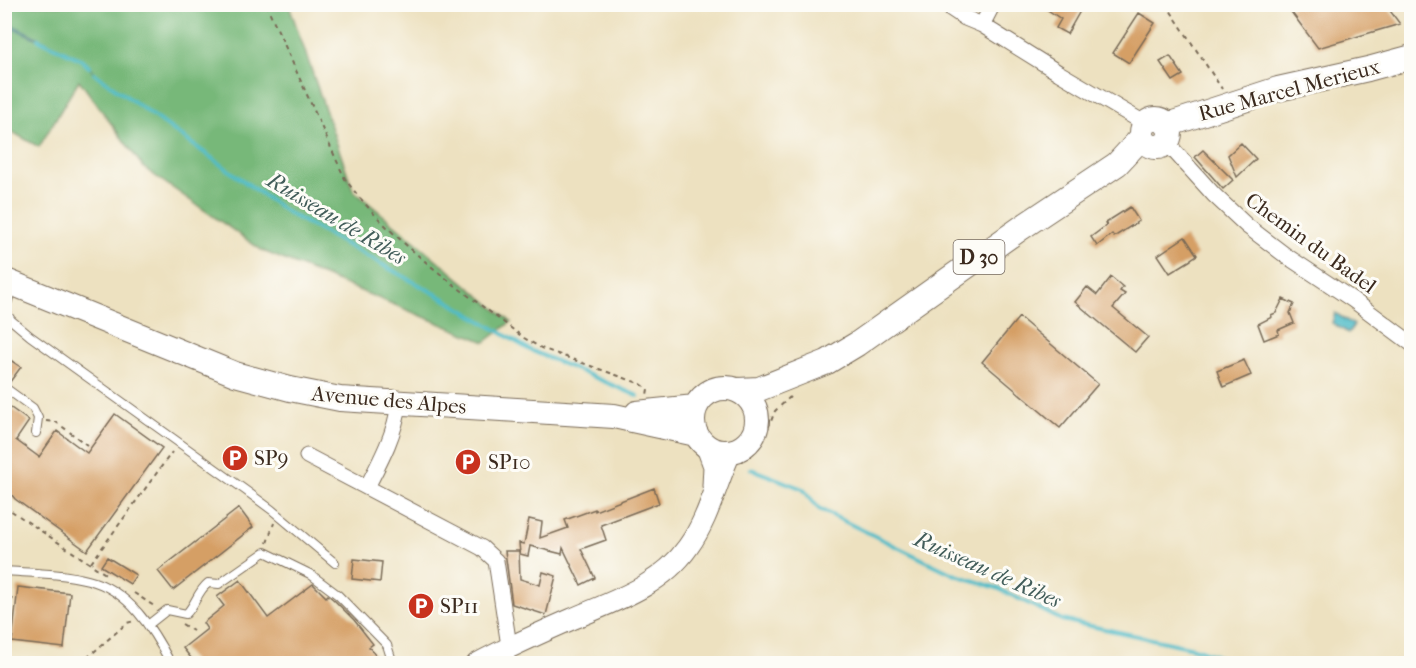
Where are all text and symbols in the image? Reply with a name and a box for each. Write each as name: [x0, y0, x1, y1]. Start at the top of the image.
street label: Rue Marcel Merieux: [1196, 54, 1382, 126]
water label: Ruisseau de Ribes: [261, 166, 412, 271]
street label: Chemin du Badel: [1241, 188, 1381, 298]
road number: D 30: [954, 240, 1004, 274]
street label: Avenue des Alpes: [310, 381, 468, 419]
parking icon: SP9: [220, 443, 250, 473]
place label: SP9: [254, 446, 289, 470]
parking icon: SP10: [453, 447, 483, 477]
place label: SP10: [488, 450, 530, 474]
water label: Ruisseau de Ribes: [909, 525, 1066, 614]
parking icon: SP11: [406, 591, 436, 621]
place label: SP11: [440, 594, 479, 618]

